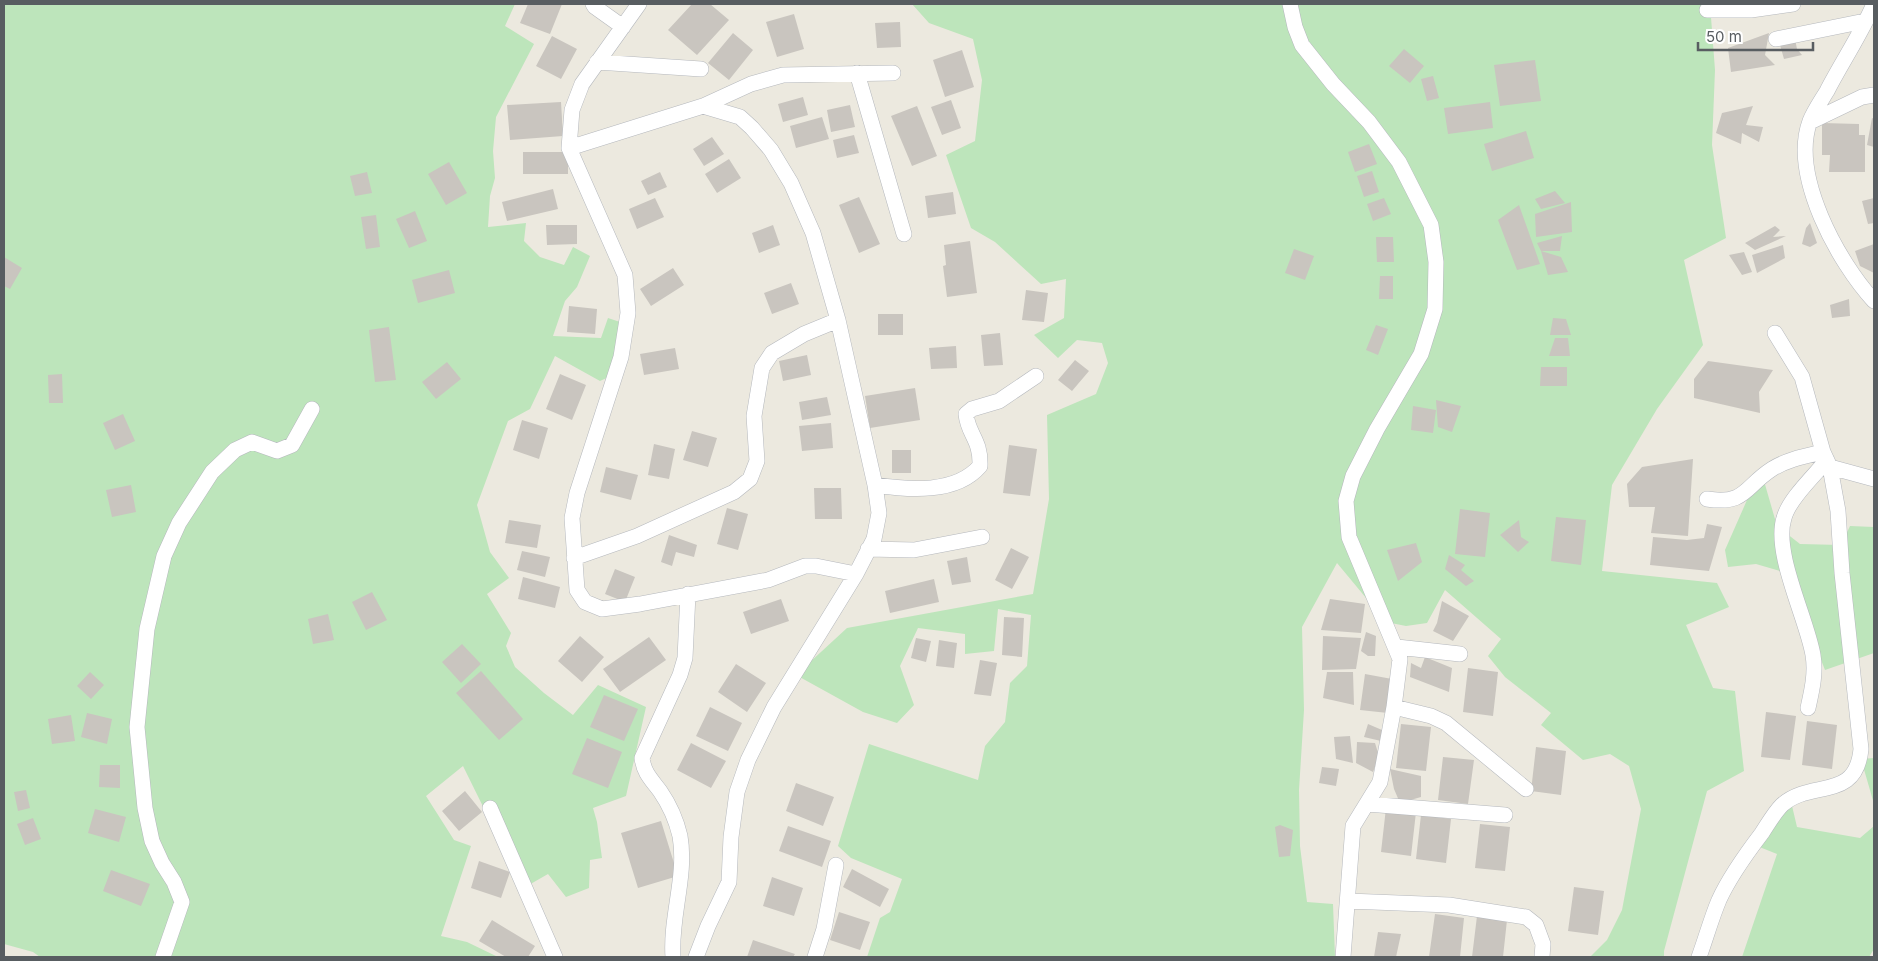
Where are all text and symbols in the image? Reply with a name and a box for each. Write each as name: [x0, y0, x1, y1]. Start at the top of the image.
scale bar: [1698, 20, 1813, 52]
text: 50 m: [1706, 27, 1742, 46]

